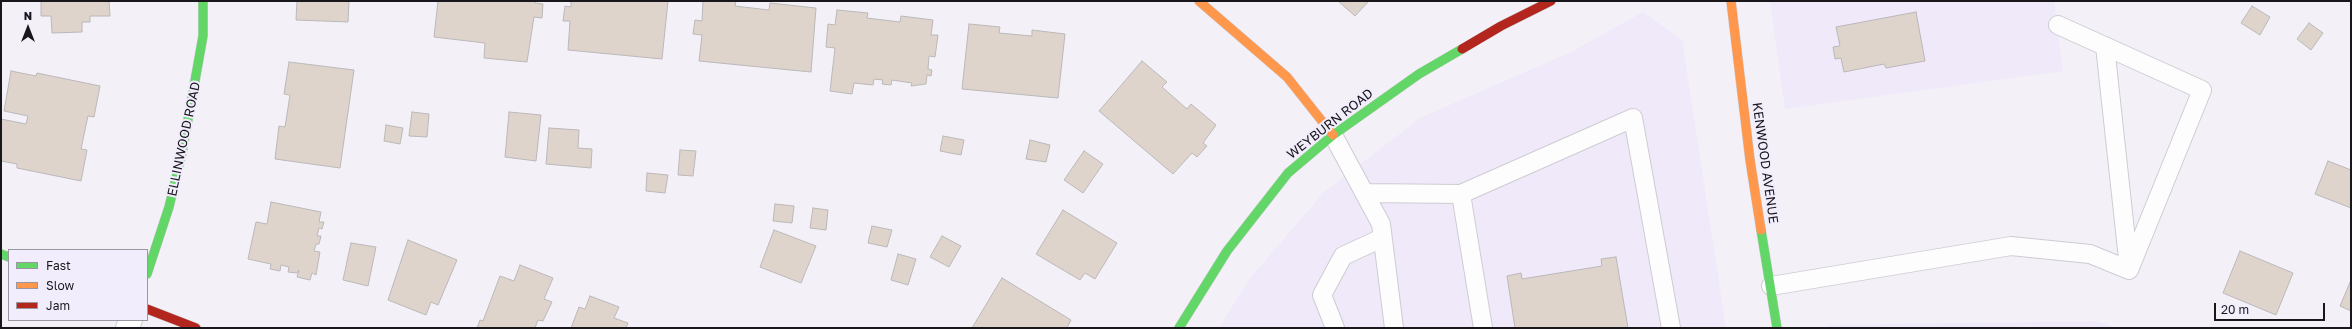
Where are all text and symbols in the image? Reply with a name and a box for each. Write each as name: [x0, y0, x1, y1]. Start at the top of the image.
north arrow: [8, 8, 48, 48]
text: N: [24, 9, 32, 22]
street label: ELLINWOOD ROAD: [164, 80, 204, 198]
street label: WEYBURN ROAD: [1284, 86, 1376, 162]
street label: KENWOOD AVENUE: [1749, 101, 1781, 225]
legend: [8, 249, 148, 321]
text: Fast: [46, 258, 71, 273]
text: Slow: [46, 278, 74, 293]
scale bar: [2216, 295, 2327, 321]
text: Jam: [46, 298, 70, 313]
text: 20 m: [2221, 302, 2249, 317]

